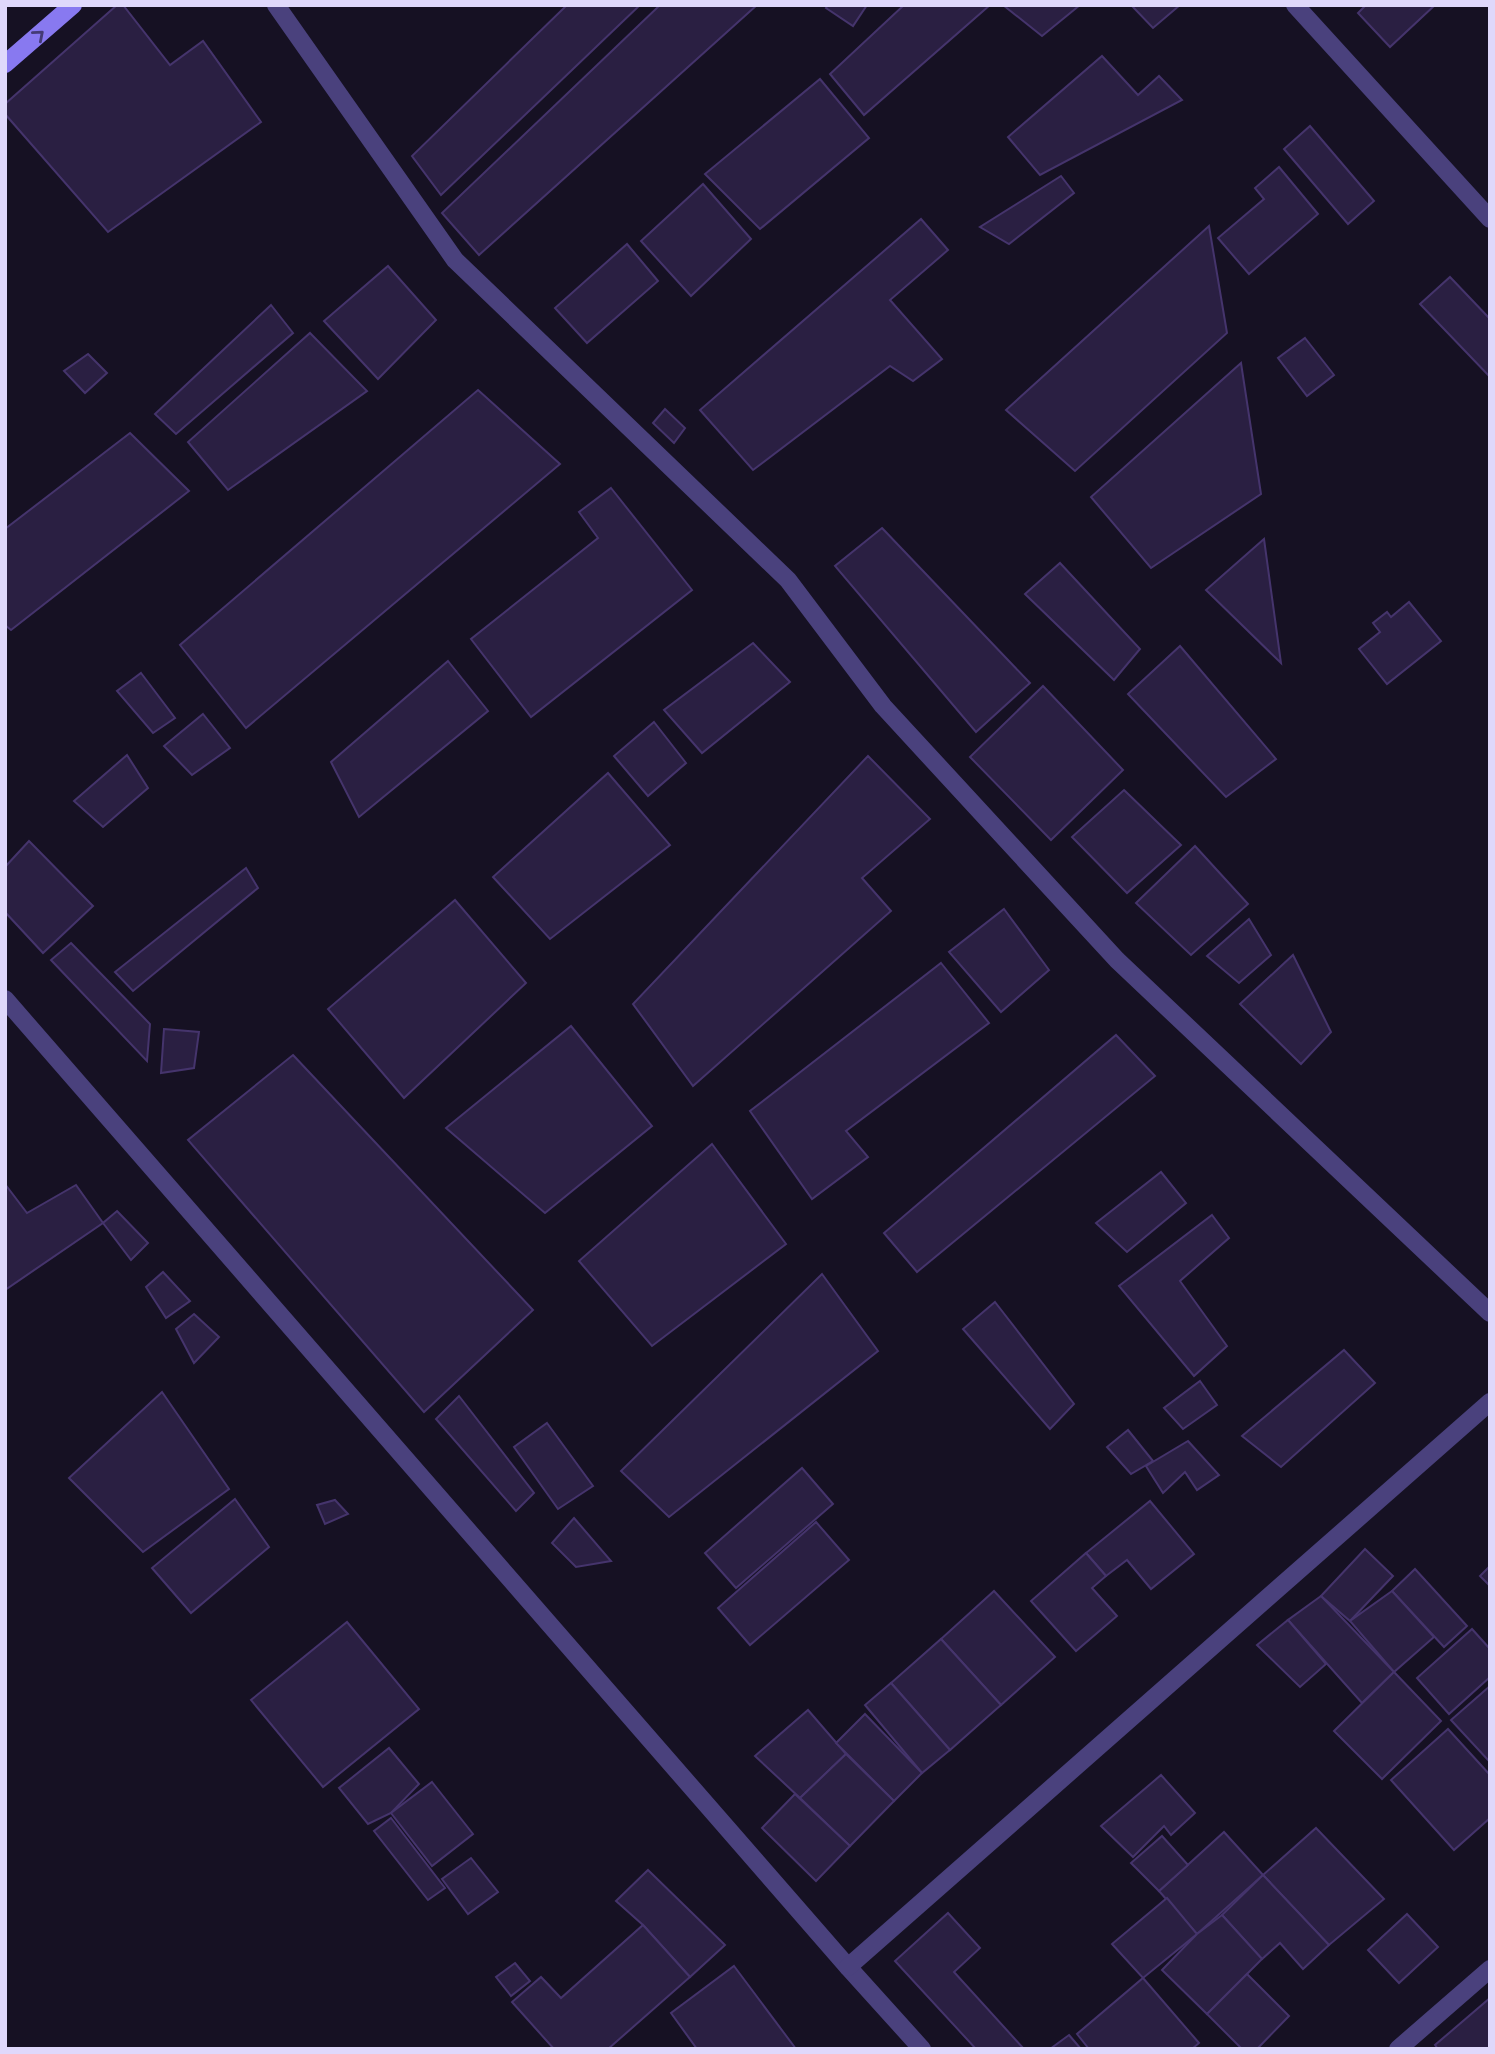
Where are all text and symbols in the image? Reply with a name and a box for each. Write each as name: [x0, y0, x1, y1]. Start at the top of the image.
one-way arrow: [31, 31, 44, 43]

